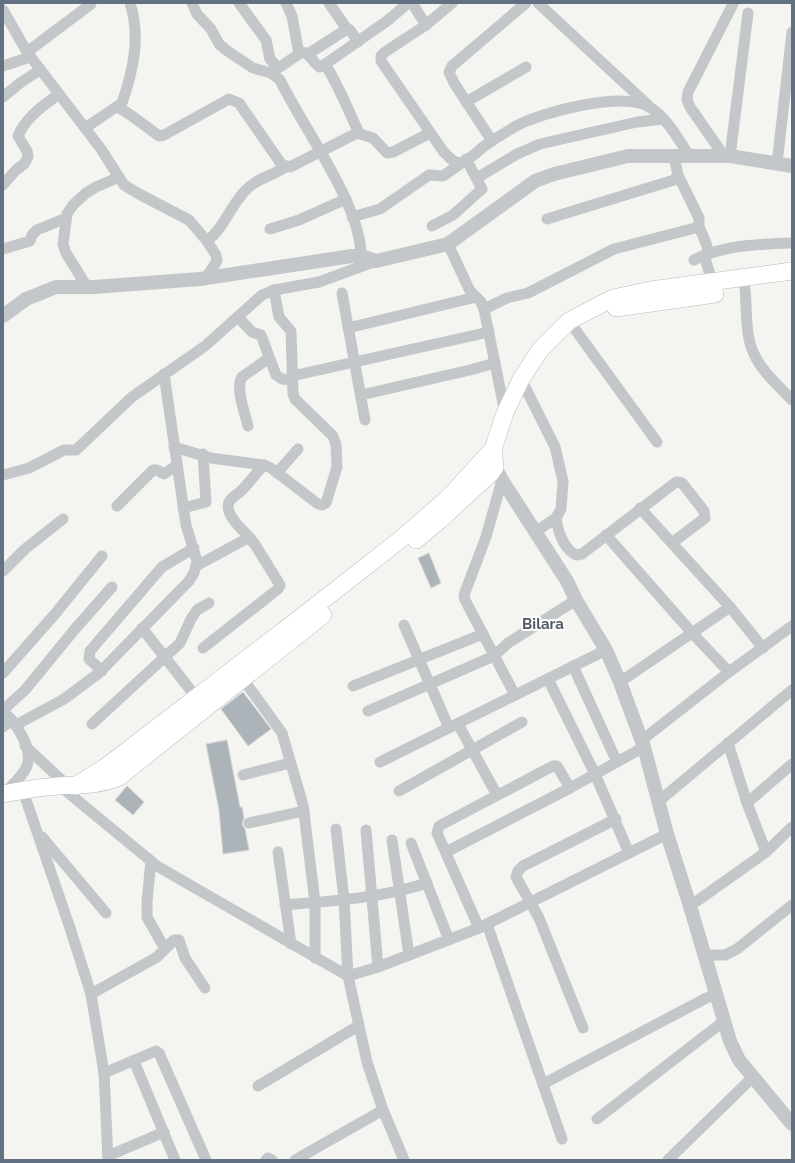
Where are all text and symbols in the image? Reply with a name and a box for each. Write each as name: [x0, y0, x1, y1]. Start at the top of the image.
district label: Bilara: [522, 615, 564, 633]

